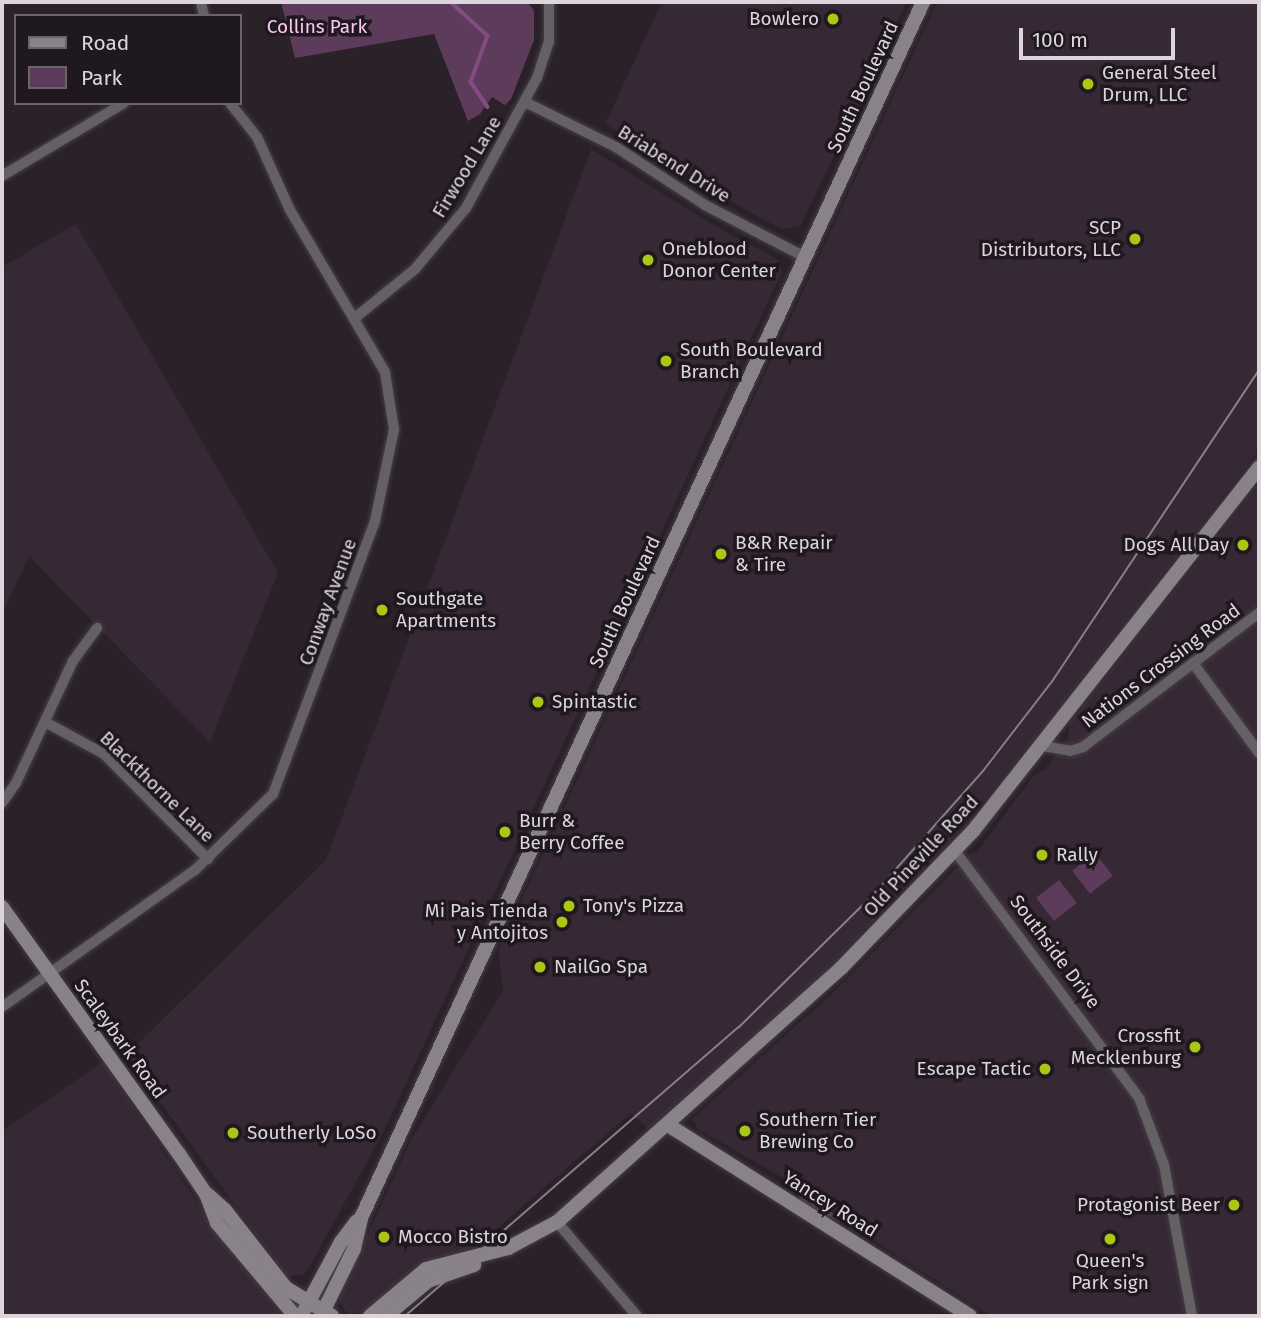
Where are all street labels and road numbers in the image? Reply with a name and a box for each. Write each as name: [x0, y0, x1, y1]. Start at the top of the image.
street label: South Boulevard: [823, 18, 903, 156]
street label: Firwood Lane: [428, 112, 506, 222]
street label: Briabend Drive: [614, 120, 734, 208]
street label: South Boulevard: [585, 533, 665, 671]
street label: Conway Avenue: [294, 535, 362, 669]
street label: Nations Crossing Road: [1077, 599, 1245, 733]
street label: Blackthorne Lane: [95, 727, 219, 847]
street label: Old Pineville Road: [859, 791, 983, 921]
street label: Southside Drive: [1005, 891, 1105, 1013]
street label: Scaleybark Road: [69, 975, 171, 1103]
street label: Yancey Road: [778, 1166, 882, 1242]

